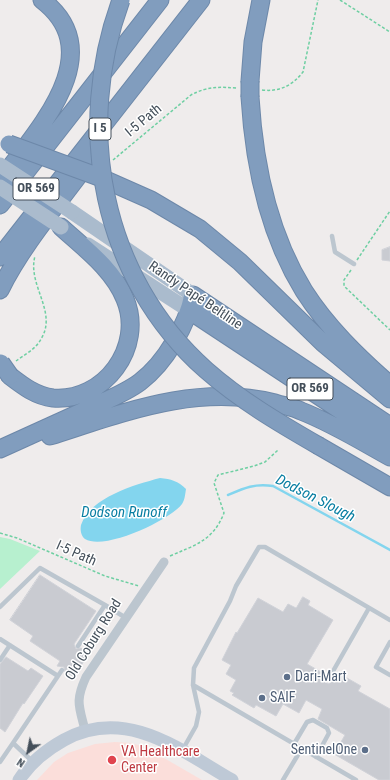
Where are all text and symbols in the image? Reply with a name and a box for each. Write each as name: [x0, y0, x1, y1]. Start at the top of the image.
street label: I-5 Path: [122, 101, 166, 141]
road number: I 5: [89, 118, 111, 140]
road number: OR 569: [13, 178, 59, 200]
street label: Randy Papé Beltline: [145, 258, 245, 334]
road number: OR 569: [287, 378, 333, 400]
water label: Dodson Slough: [272, 471, 358, 527]
water label: Dodson Runoff: [81, 504, 167, 522]
street label: I-5 Path: [53, 538, 99, 570]
street label: Old Coburg Road: [62, 596, 126, 684]
place label: Dari-Mart: [295, 669, 347, 685]
marker: Dari-Mart: [282, 672, 292, 682]
place label: SAIF: [270, 690, 296, 706]
marker: SAIF: [257, 693, 267, 703]
north arrow: [8, 732, 48, 772]
place label: SentinelOne: [291, 742, 357, 758]
place label: VA Healthcare Center: [121, 744, 200, 776]
marker: SentinelOne: [360, 745, 370, 755]
marker: VA Healthcare Center: [106, 754, 118, 766]
text: N: [15, 755, 28, 770]

